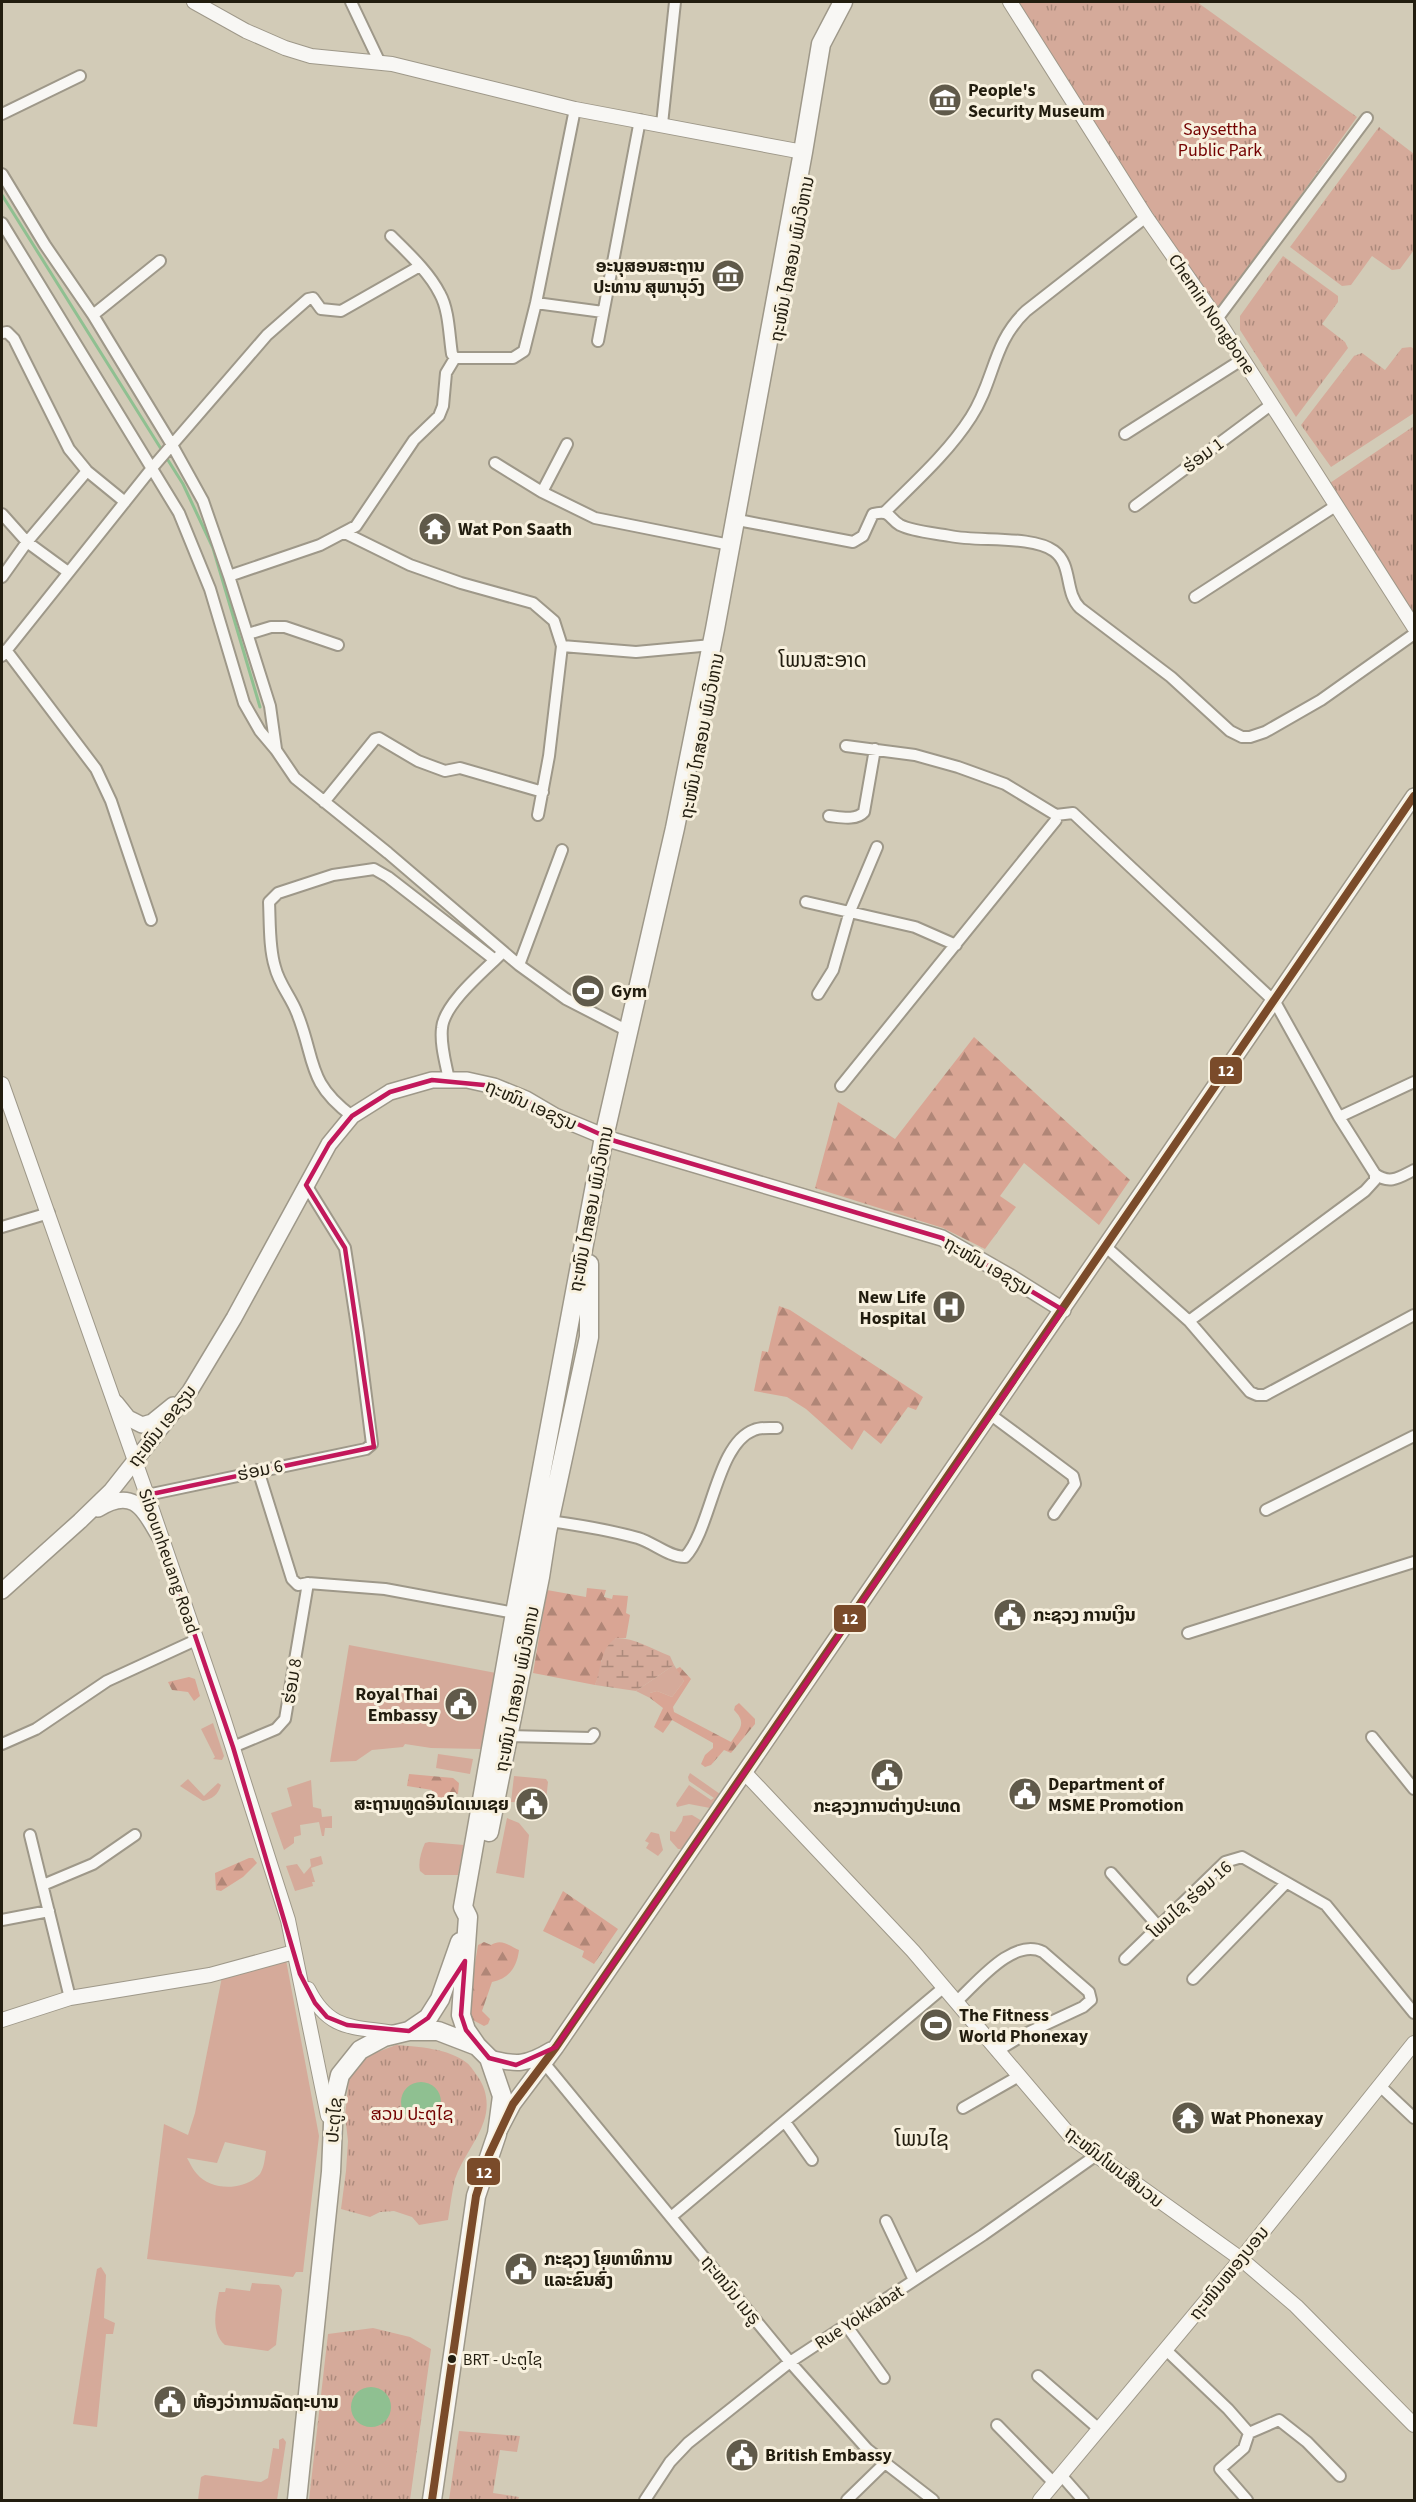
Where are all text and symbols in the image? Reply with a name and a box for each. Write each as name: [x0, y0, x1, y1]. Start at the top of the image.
place label: People's Security Museum: [968, 78, 1105, 124]
museum icon: People's Security Museum: [927, 82, 963, 118]
park label: Saysettha Public Park: [1178, 117, 1262, 163]
street label: ຖະໜົນ ໄກສອນ ພົມວິຫານ: [764, 174, 821, 344]
street label: Chemin Nongbone: [1162, 249, 1261, 380]
place label: ອະນຸສອນສະຖານ ປະທານ ສຸພານຸວົງ: [593, 254, 705, 300]
museum icon: ອະນຸສອນສະຖານ ປະທານ ສຸພານຸວົງ: [710, 258, 746, 294]
street label: ຮ່ອມ 1: [1177, 432, 1229, 479]
temple icon: Wat Pon Saath: [417, 511, 453, 547]
place label: Wat Pon Saath: [458, 517, 572, 542]
district label: ໂພນສະອາດ: [778, 645, 867, 675]
street label: ຖະໜົນ ໄກສອນ ພົມວິຫານ: [674, 651, 731, 821]
sports icon: Gym: [570, 973, 606, 1009]
place label: Gym: [611, 979, 647, 1004]
line badge: 12: [1209, 1056, 1243, 1085]
text: 12: [1218, 1060, 1234, 1082]
street label: ຖະໜົນ ເອຊຽນ: [481, 1074, 581, 1137]
street label: ຖະໜົນ ໄກສອນ ພົມວິຫານ: [563, 1124, 620, 1294]
street label: ຖະໜົນ ເອຊຽນ: [939, 1231, 1037, 1302]
place label: New Life Hospital: [858, 1285, 926, 1331]
hospital icon: New Life Hospital: [931, 1289, 967, 1325]
street label: ຖະໜົນ ເອຊຽນ: [122, 1380, 203, 1473]
street label: ຮ່ອມ 6: [235, 1453, 285, 1487]
street label: Sibounheuang Road: [132, 1485, 205, 1637]
public building icon: ກະຊວງ ການເງິນ: [992, 1597, 1028, 1633]
place label: ກະຊວງ ການເງິນ: [1033, 1603, 1136, 1628]
street label: ຖະໜົນ ໄກສອນ ພົມວິຫານ: [489, 1604, 546, 1774]
line badge: 12: [833, 1604, 867, 1633]
text: 12: [842, 1608, 858, 1630]
street label: ຮ່ອມ 8: [277, 1656, 308, 1706]
place label: Royal Thai Embassy: [355, 1682, 439, 1728]
public building icon: Royal Thai Embassy: [443, 1686, 479, 1722]
public building icon: ກະຊວງການຕ່າງປະເທດ: [869, 1757, 905, 1793]
place label: Department of MSME Promotion: [1048, 1772, 1184, 1818]
public building icon: Department of MSME Promotion: [1007, 1776, 1043, 1812]
public building icon: ສະຖານທູດອິນໂດເນເຊຍ: [514, 1786, 550, 1822]
place label: ສະຖານທູດອິນໂດເນເຊຍ: [354, 1792, 509, 1817]
place label: ກະຊວງການຕ່າງປະເທດ: [813, 1794, 961, 1819]
street label: ໂພນໄຊ ຮ່ອມ 16: [1142, 1855, 1238, 1944]
place label: The Fitness World Phonexay: [959, 2003, 1089, 2049]
sports icon: The Fitness World Phonexay: [918, 2007, 954, 2043]
street label: ປະຕູໄຊ: [320, 2096, 349, 2144]
temple icon: Wat Phonexay: [1170, 2100, 1206, 2136]
park label: ສວນ ປະຕູໄຊ: [371, 2102, 453, 2127]
place label: Wat Phonexay: [1211, 2106, 1324, 2131]
street label: ຖະໜົນໂພນສີນວນ: [1059, 2121, 1169, 2214]
district label: ໂພນໄຊ: [894, 2124, 949, 2154]
line badge: 12: [466, 2157, 501, 2186]
text: 12: [476, 2162, 492, 2184]
street label: ຖະໜົນໜອງບອນ: [1184, 2221, 1275, 2326]
place label: ກະຊວງ ໂຍທາທິການ ແລະຂົນສົ່ງ: [544, 2247, 673, 2293]
street label: ຖະຫນົນ ເນຣູ: [695, 2250, 767, 2331]
public building icon: ກະຊວງ ໂຍທາທິການ ແລະຂົນສົ່ງ: [503, 2251, 539, 2287]
street label: Rue Yokkabat: [810, 2279, 909, 2356]
place label: BRT - ປະຕູໄຊ: [463, 2349, 542, 2371]
marker: BRT - ປະຕູໄຊ: [446, 2353, 458, 2365]
public building icon: ຫ້ອງວ່າການລັດຖະບານ: [152, 2384, 188, 2420]
place label: ຫ້ອງວ່າການລັດຖະບານ: [193, 2390, 339, 2415]
public building icon: British Embassy: [724, 2437, 760, 2473]
place label: British Embassy: [765, 2443, 893, 2468]

